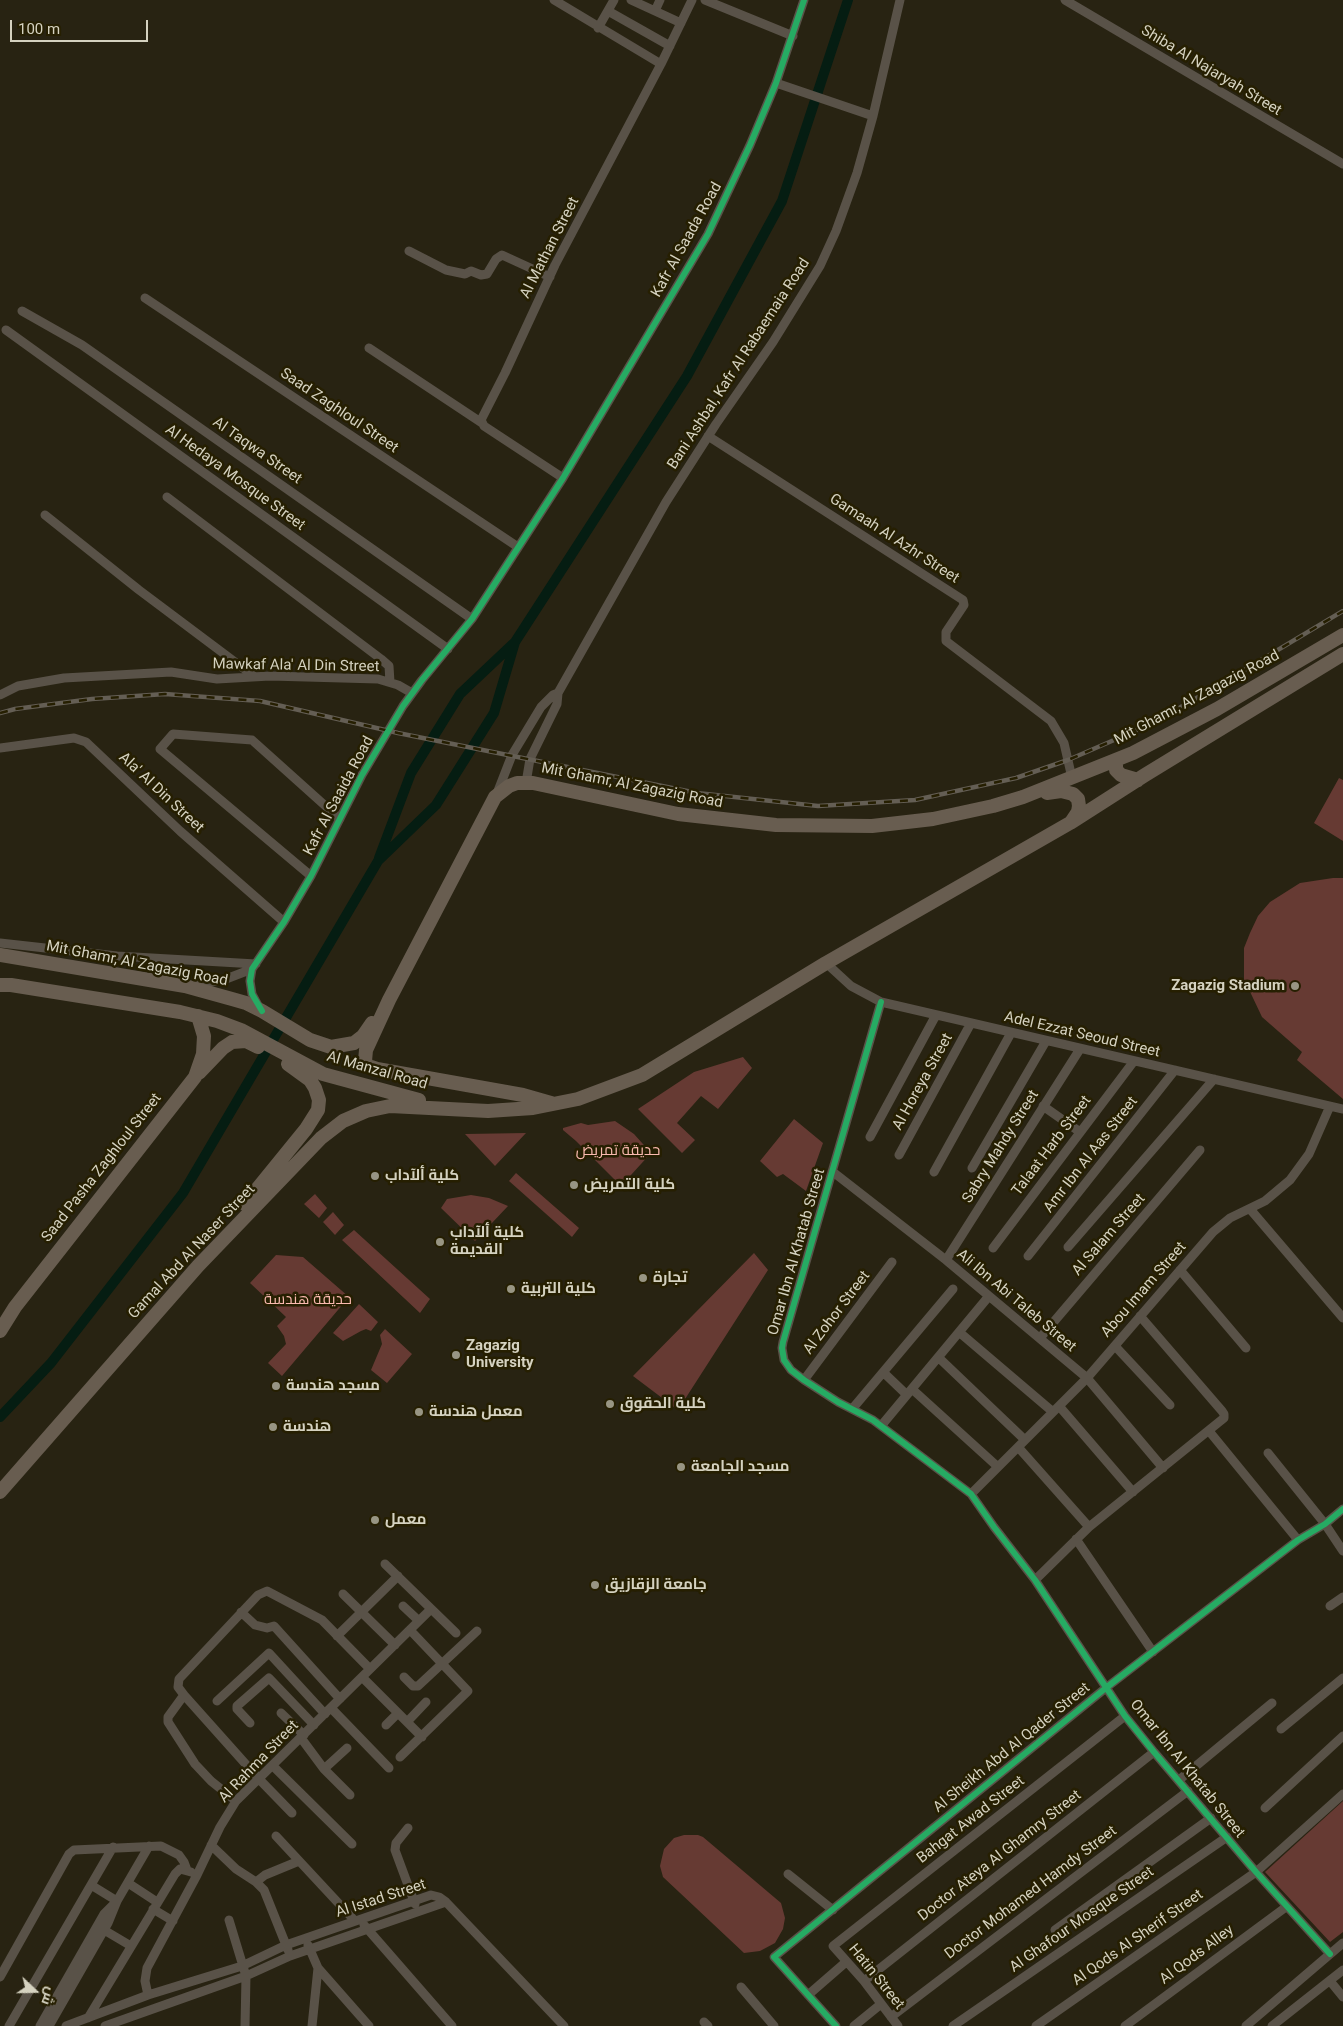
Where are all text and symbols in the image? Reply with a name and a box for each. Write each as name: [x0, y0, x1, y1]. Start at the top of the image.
scale bar: [12, 10, 150, 42]
text: 100 m: [18, 20, 60, 38]
street label: Shiba Al Najaryah Street: [1137, 22, 1285, 120]
street label: Kafr Al Saada Road: [648, 179, 726, 301]
street label: Al Mathan Street: [517, 194, 583, 302]
street label: Bani Ashbal, Kafr Al Rabaemaia Road: [664, 255, 814, 473]
street label: Saad Zaghloul Street: [276, 365, 402, 457]
street label: Al Taqwa Street: [209, 414, 305, 488]
street label: Al Hedaya Mosque Street: [162, 421, 308, 535]
street label: Gamaah Al Azhr Street: [826, 490, 962, 588]
street label: Mit Ghamr, Al Zagazig Road: [1111, 647, 1283, 749]
street label: Mawkaf Ala' Al Din Street: [212, 656, 380, 676]
street label: Kafr Al Saaida Road: [300, 733, 378, 859]
street label: Ala' Al Din Street: [115, 749, 207, 837]
street label: Mit Ghamr, Al Zagazig Road: [540, 760, 724, 812]
street label: Mit Ghamr, Al Zagazig Road: [45, 938, 229, 990]
place label: Zagazig Stadium: [1171, 977, 1285, 995]
marker: Zagazig Stadium: [1289, 980, 1301, 992]
street label: Adel Ezzat Seoud Street: [1002, 1008, 1162, 1062]
street label: Al Horeya Street: [889, 1031, 957, 1133]
street label: Al Manzal Road: [324, 1048, 430, 1094]
street label: Sabry Mahdy Street: [959, 1087, 1043, 1207]
street label: Saad Pasha Zaghloul Street: [38, 1090, 166, 1246]
street label: Talaat Harb Street: [1009, 1092, 1095, 1200]
street label: Amr Ibn Al Aas Street: [1040, 1093, 1142, 1217]
park label: حديقة تمريض: [576, 1142, 660, 1160]
place label: كلية ألآداب: [385, 1167, 459, 1185]
street label: Omar Ibn Al Khatab Street: [765, 1167, 829, 1337]
marker: كلية ألآداب: [369, 1170, 381, 1182]
place label: كلية التمريض: [584, 1176, 675, 1194]
marker: كلية التمريض: [568, 1179, 580, 1191]
street label: Gamal Abd Al Naser Street: [125, 1181, 259, 1323]
street label: Al Salam Street: [1069, 1190, 1149, 1280]
place label: كلية ألآداب القديمة: [450, 1224, 524, 1259]
marker: كلية ألآداب القديمة: [434, 1236, 446, 1248]
street label: Abou Imam Street: [1098, 1239, 1190, 1341]
street label: Ali Ibn Abi Taleb Street: [953, 1246, 1079, 1356]
street label: Al Zohor Street: [800, 1268, 874, 1358]
place label: تجارة: [653, 1269, 687, 1287]
marker: تجارة: [637, 1272, 649, 1284]
place label: كلية التربية: [521, 1280, 596, 1298]
marker: كلية التربية: [505, 1283, 517, 1295]
park label: حديقة هندسة: [264, 1291, 352, 1309]
place label: Zagazig University: [466, 1337, 534, 1372]
marker: Zagazig University: [450, 1349, 462, 1361]
place label: مسجد هندسة: [286, 1377, 380, 1395]
marker: مسجد هندسة: [270, 1380, 282, 1392]
place label: كلية الحقوق: [620, 1395, 706, 1413]
marker: كلية الحقوق: [604, 1398, 616, 1410]
place label: معمل هندسة: [429, 1403, 523, 1421]
marker: معمل هندسة: [413, 1406, 425, 1418]
place label: هندسة: [283, 1418, 331, 1436]
marker: هندسة: [267, 1421, 279, 1433]
place label: مسجد الجامعة: [691, 1458, 790, 1476]
marker: مسجد الجامعة: [675, 1461, 687, 1473]
place label: معمل: [385, 1511, 426, 1529]
marker: معمل: [369, 1514, 381, 1526]
place label: جامعة الزقازيق: [605, 1576, 707, 1594]
marker: جامعة الزقازيق: [589, 1579, 601, 1591]
street label: Al Sheikh Abd Al Qader Street: [930, 1679, 1094, 1817]
street label: Omar Ibn Al Khatab Street: [1126, 1696, 1248, 1842]
street label: Al Rahma Street: [215, 1717, 303, 1807]
street label: Bahgat Awad Street: [914, 1772, 1028, 1868]
street label: Doctor Ateya Al Ghamry Street: [915, 1787, 1085, 1925]
street label: Doctor Mohamed Hamdy Street: [941, 1822, 1121, 1964]
street label: Al Ghafour Mosque Street: [1006, 1863, 1158, 1977]
street label: Al Istad Street: [334, 1876, 428, 1922]
street label: Al Qods Al Sherif Street: [1069, 1886, 1207, 1990]
street label: Al Qods Alley: [1156, 1921, 1238, 1989]
street label: Hatin Street: [844, 1941, 908, 2013]
north arrow: [10, 1966, 60, 2016]
text: ش: [38, 1985, 60, 2008]

